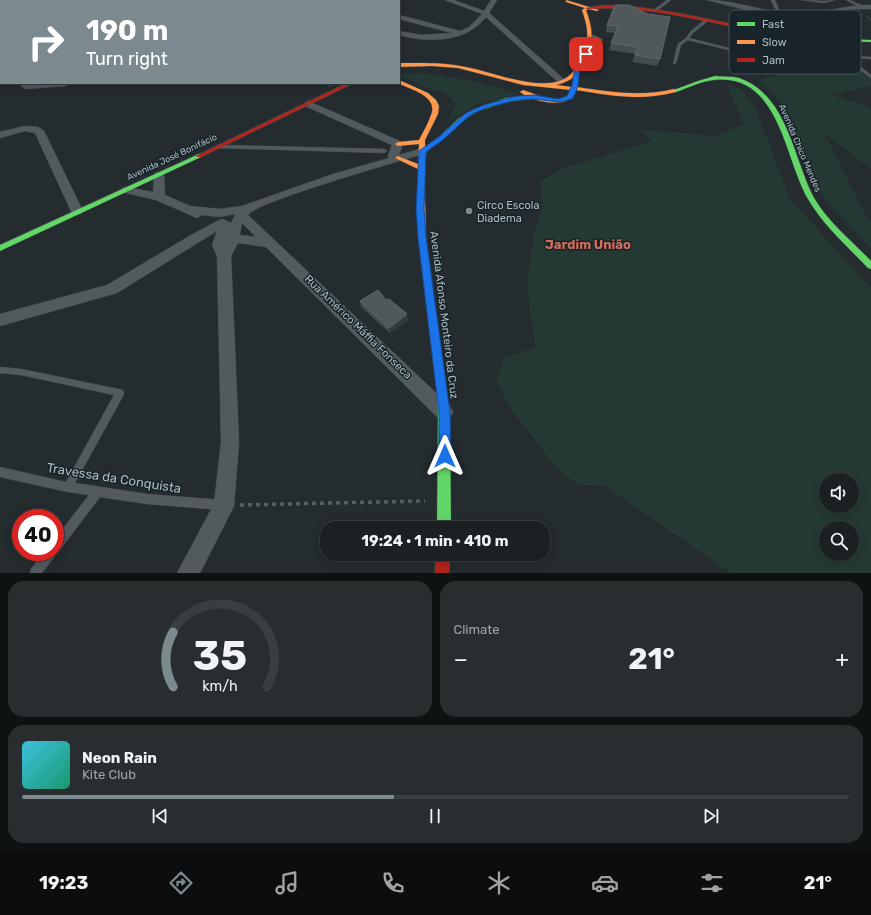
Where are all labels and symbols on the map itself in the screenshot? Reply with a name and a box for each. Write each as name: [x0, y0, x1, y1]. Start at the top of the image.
legend: [729, 10, 861, 74]
text: Fast: [762, 18, 785, 31]
text: Slow: [762, 36, 787, 49]
pin: [569, 37, 603, 71]
text: Jam: [762, 54, 785, 67]
street label: Avenida Chico Mendes: [777, 103, 823, 194]
street label: Avenida José Bonifácio: [125, 132, 219, 182]
place label: Circo Escola Diadema: [477, 199, 540, 225]
marker: Circo Escola Diadema: [464, 206, 474, 216]
street label: Avenida Afonso Monteiro da Cruz: [427, 230, 461, 400]
district label: Jardim União: [545, 237, 631, 252]
street label: Rua Américo Máffia Fonseca: [302, 272, 414, 382]
position arrow: [424, 435, 466, 477]
street label: Travessa da Conquista: [46, 460, 182, 496]
speed limit sign: 40: [12, 509, 64, 561]

